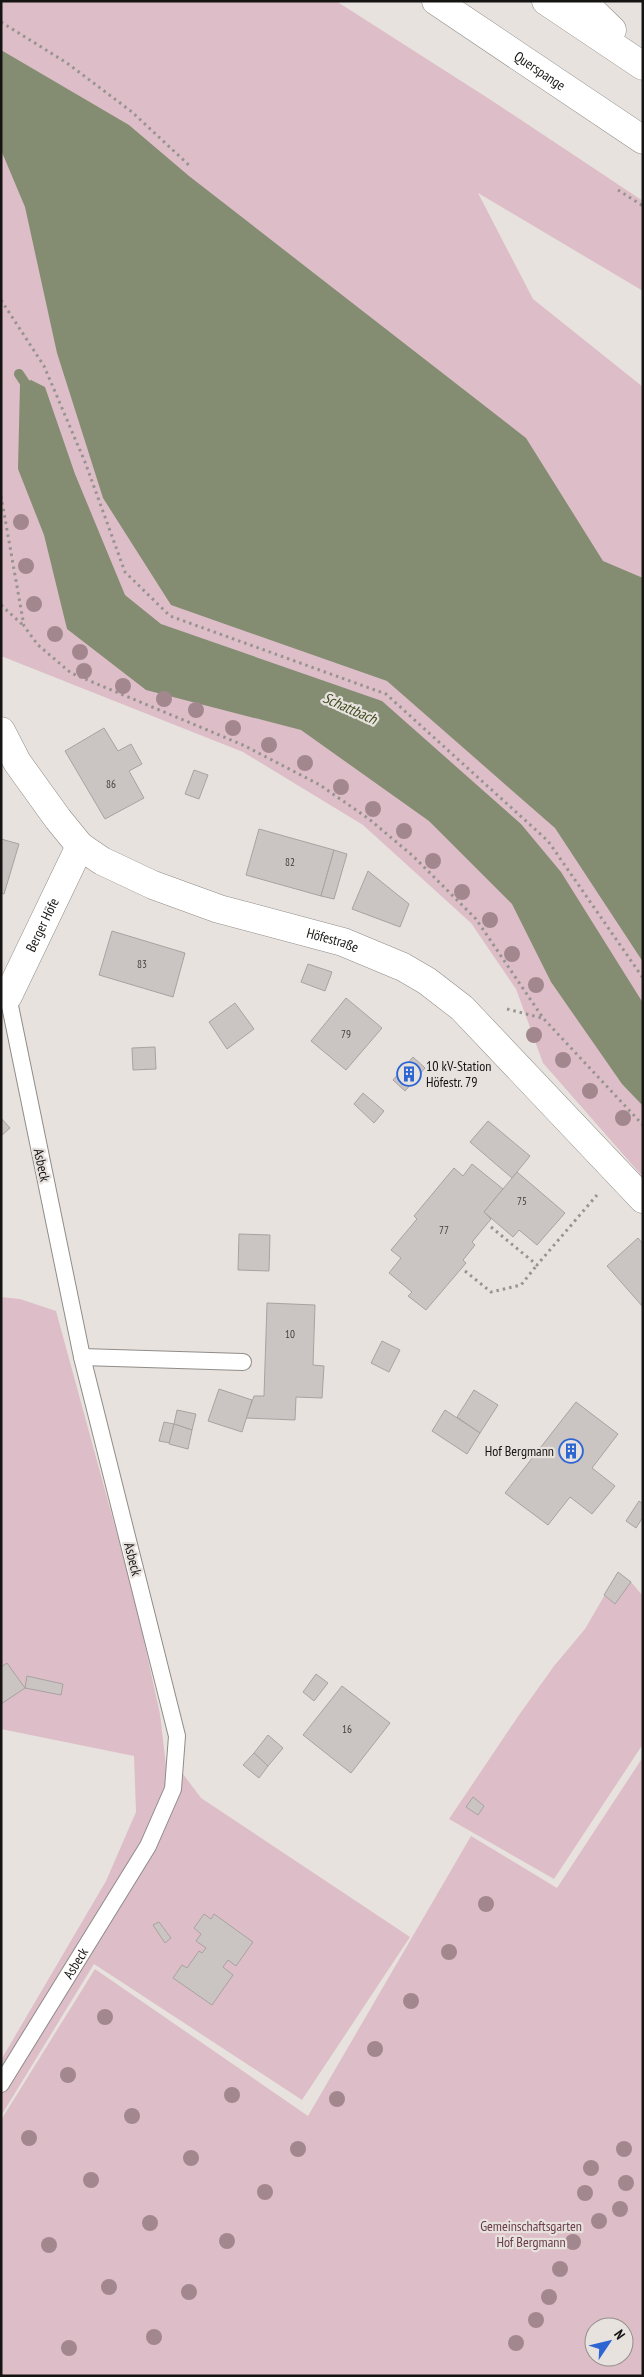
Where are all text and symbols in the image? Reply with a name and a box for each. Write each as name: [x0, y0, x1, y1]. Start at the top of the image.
street label: Querspange: [511, 47, 569, 94]
water label: Schattbach: [320, 688, 381, 729]
house number: 86: [106, 777, 116, 791]
house number: 82: [285, 855, 295, 869]
street label: Berger Höfe: [22, 895, 63, 955]
street label: Höfestraße: [305, 924, 362, 957]
house number: 83: [137, 957, 147, 971]
house number: 79: [341, 1027, 351, 1041]
place label: 10 kV-Station Höfestr. 79: [426, 1057, 491, 1091]
building icon: 10 kV-Station Höfestr. 79: [396, 1061, 422, 1087]
street label: Asbeck: [30, 1147, 54, 1184]
house number: 75: [517, 1194, 527, 1208]
house number: 77: [439, 1223, 449, 1237]
house number: 10: [285, 1327, 295, 1341]
building icon: Hof Bergmann: [558, 1438, 584, 1464]
place label: Hof Bergmann: [485, 1442, 554, 1460]
street label: Asbeck: [120, 1541, 146, 1578]
house number: 16: [342, 1722, 352, 1736]
street label: Asbeck: [59, 1944, 92, 1982]
park label: Gemeinschaftsgarten Hof Bergmann: [480, 2217, 582, 2251]
north arrow: [584, 2317, 634, 2367]
text: N: [610, 2326, 629, 2343]

